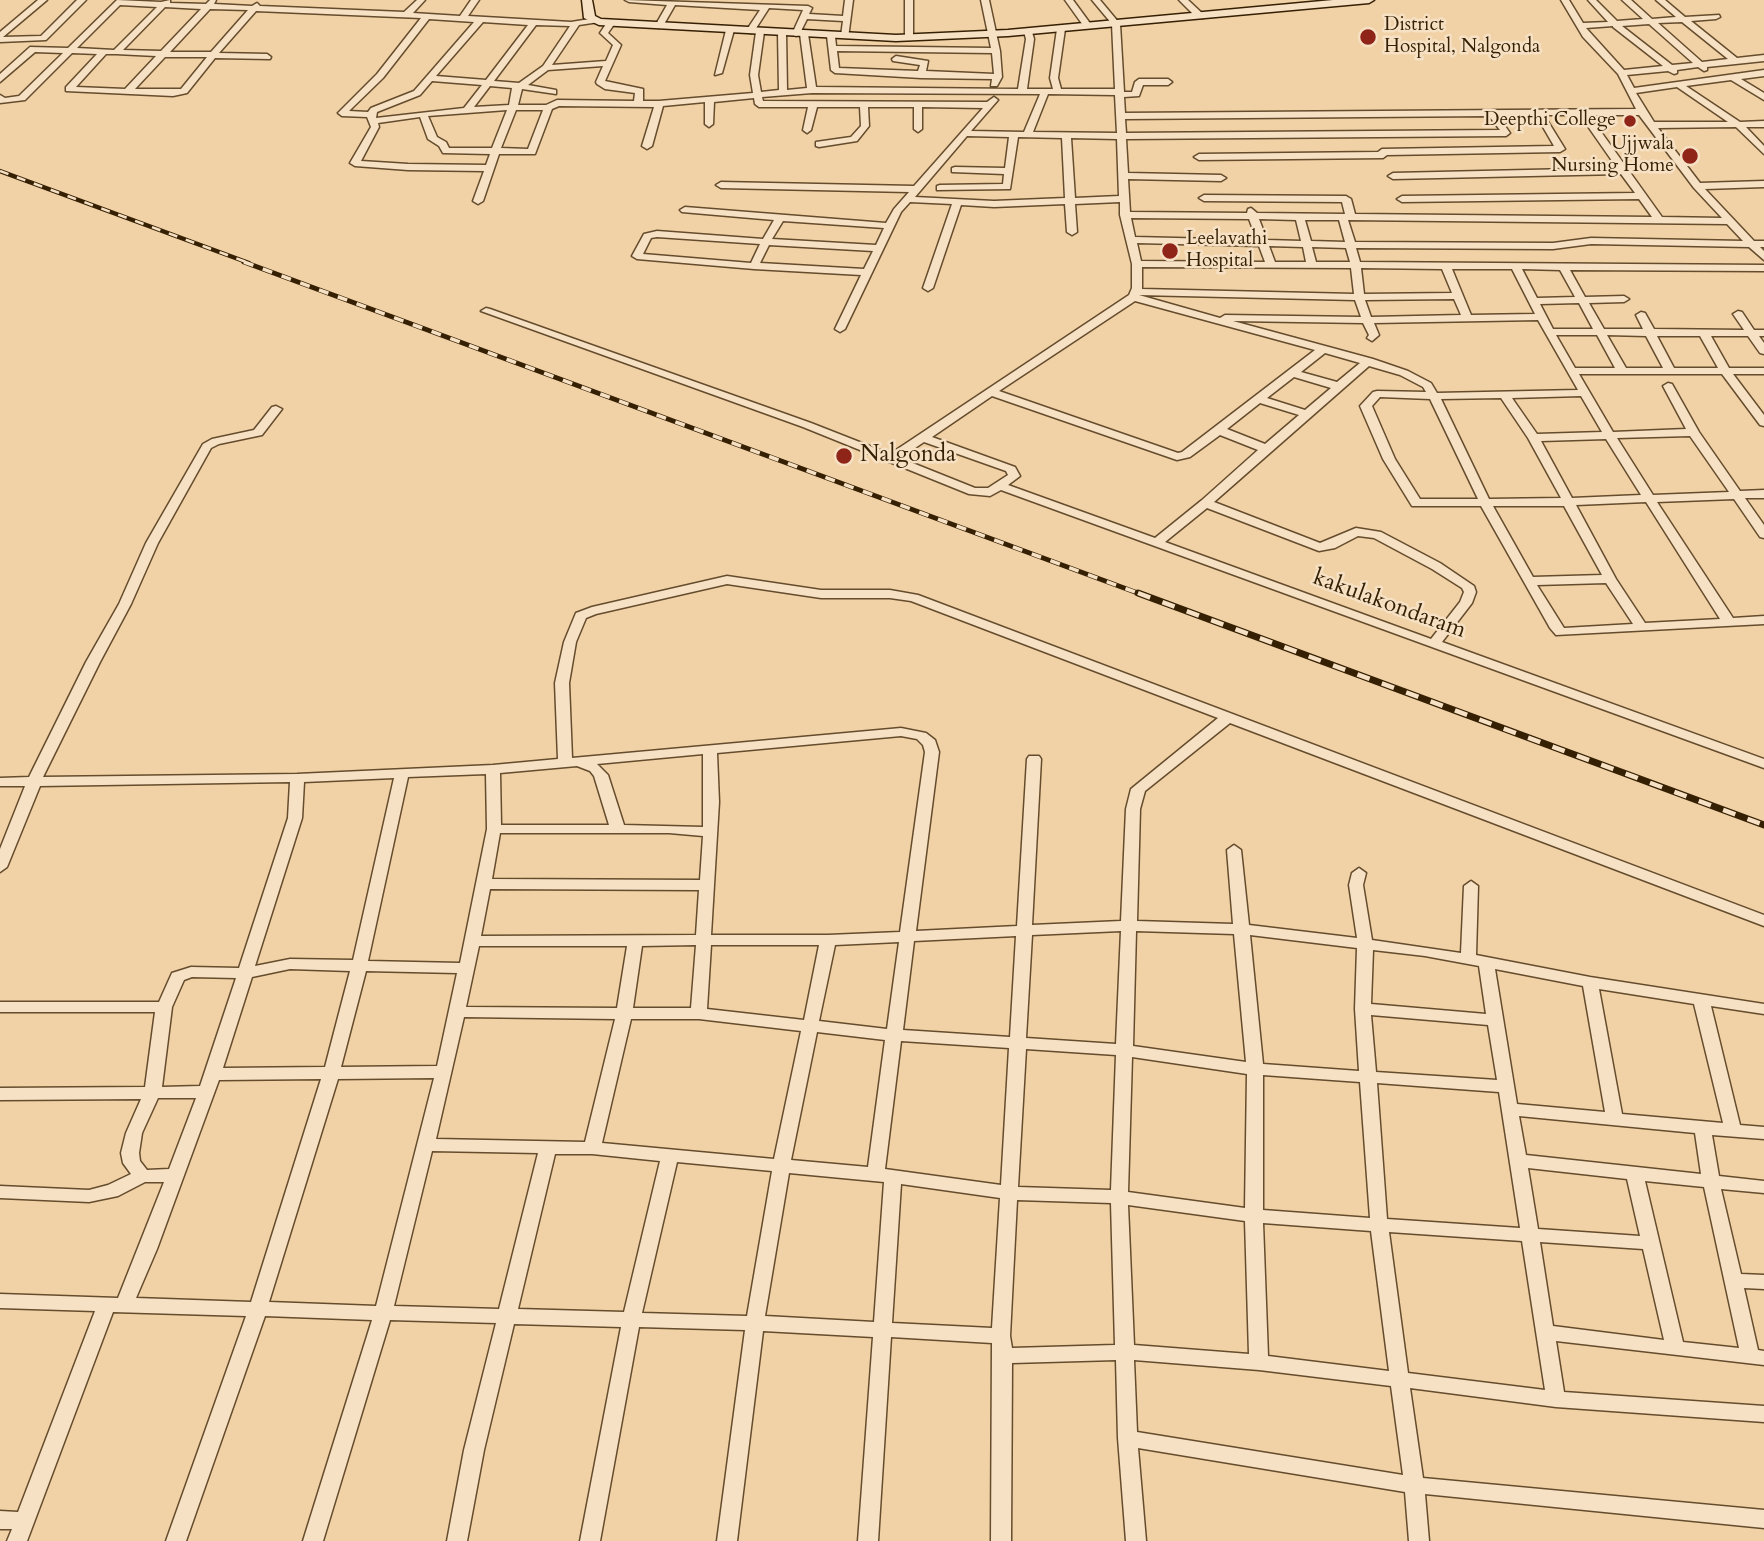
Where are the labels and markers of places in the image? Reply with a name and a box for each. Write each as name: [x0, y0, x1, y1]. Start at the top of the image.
place label: District Hospital, Nalgonda: [1384, 15, 1540, 59]
marker: District Hospital, Nalgonda: [1358, 27, 1378, 47]
place label: Deepthi College: [1484, 110, 1616, 132]
marker: Deepthi College: [1622, 113, 1638, 129]
place label: Ujjwala Nursing Home: [1551, 134, 1674, 178]
marker: Ujjwala Nursing Home: [1680, 146, 1700, 166]
place label: Leelavathi Hospital: [1186, 229, 1267, 273]
marker: Leelavathi Hospital: [1160, 241, 1180, 261]
place label: Nalgonda: [860, 442, 956, 470]
marker: Nalgonda: [834, 446, 854, 466]

